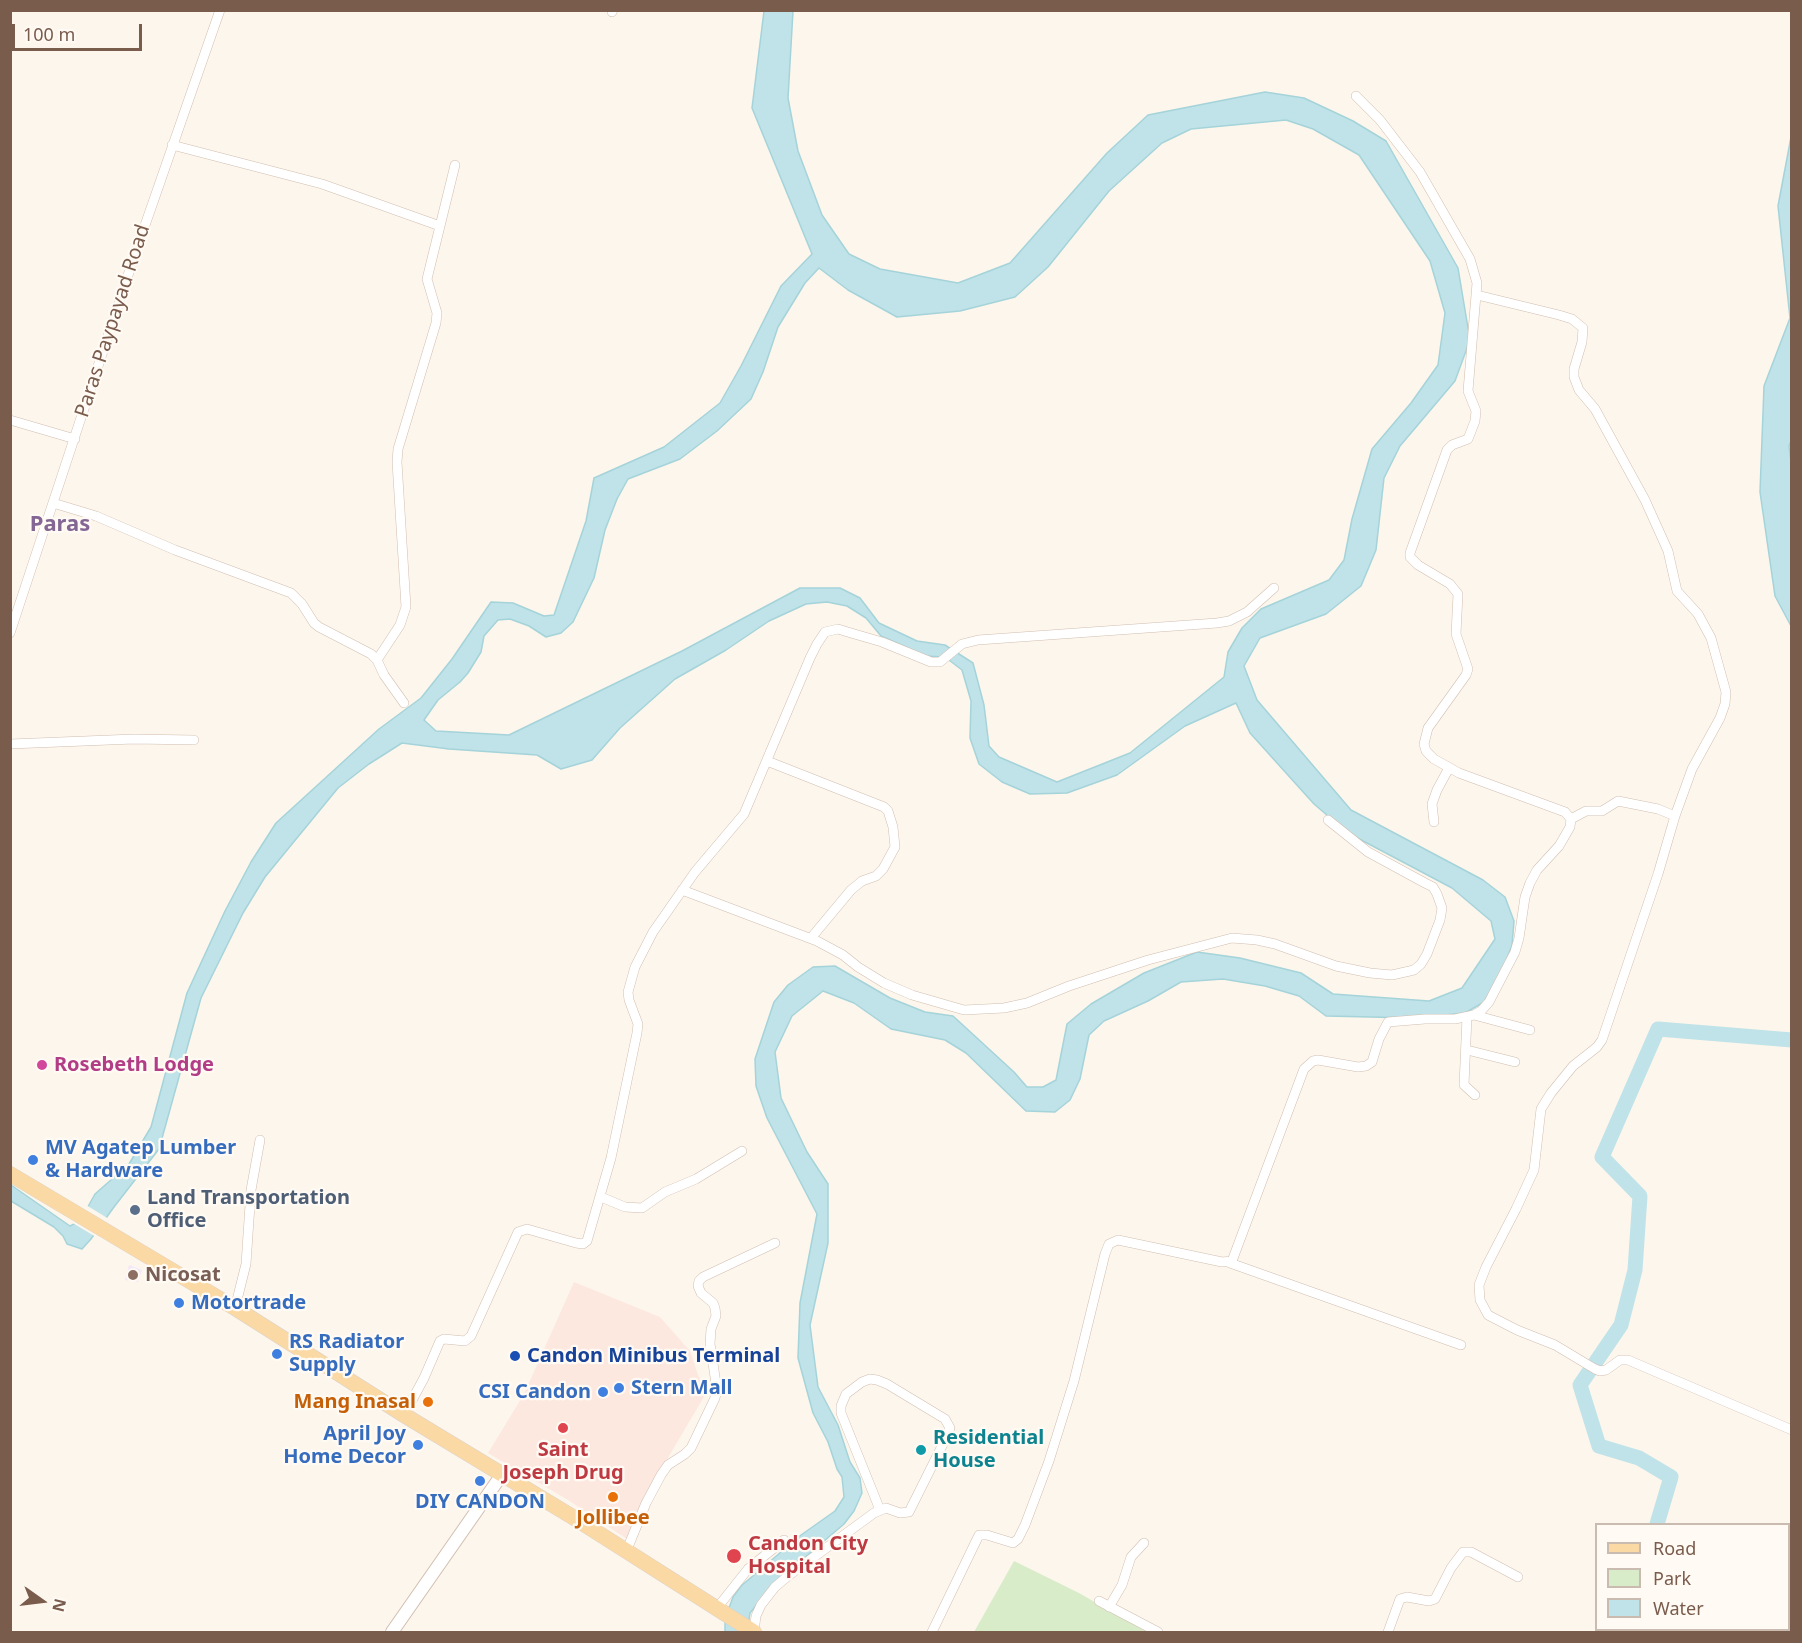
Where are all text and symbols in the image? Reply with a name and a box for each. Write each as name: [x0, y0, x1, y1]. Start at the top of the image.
scale bar: [15, 12, 146, 50]
text: 100 m: [23, 22, 75, 46]
street label: Paras Paypayad Road: [71, 222, 155, 420]
district label: Paras: [30, 512, 90, 538]
place label: Rosebeth Lodge: [54, 1053, 214, 1077]
marker: Rosebeth Lodge: [35, 1058, 49, 1072]
place label: MV Agatep Lumber & Hardware: [45, 1136, 236, 1183]
marker: MV Agatep Lumber & Hardware: [26, 1153, 40, 1167]
place label: Land Transportation Office: [147, 1186, 350, 1233]
marker: Land Transportation Office: [128, 1203, 142, 1217]
place label: Nicosat: [145, 1263, 221, 1287]
marker: Nicosat: [126, 1268, 140, 1282]
place label: Motortrade: [191, 1291, 306, 1315]
marker: Motortrade: [172, 1296, 186, 1310]
place label: RS Radiator Supply: [289, 1330, 404, 1377]
place label: Candon Minibus Terminal: [527, 1344, 780, 1368]
marker: RS Radiator Supply: [270, 1347, 284, 1361]
marker: Candon Minibus Terminal: [508, 1349, 522, 1363]
place label: Stern Mall: [631, 1376, 733, 1400]
place label: CSI Candon: [478, 1380, 591, 1404]
marker: Stern Mall: [612, 1381, 626, 1395]
marker: CSI Candon: [596, 1385, 610, 1399]
place label: Mang Inasal: [294, 1390, 416, 1414]
marker: Mang Inasal: [421, 1395, 435, 1409]
marker: Saint Joseph Drug: [556, 1421, 570, 1435]
place label: April Joy Home Decor: [283, 1422, 406, 1469]
place label: Residential House: [933, 1426, 1044, 1473]
marker: April Joy Home Decor: [411, 1438, 425, 1452]
place label: Saint Joseph Drug: [502, 1438, 624, 1485]
marker: Residential House: [914, 1443, 928, 1457]
marker: DIY CANDON: [473, 1474, 487, 1488]
place label: DIY CANDON: [415, 1490, 545, 1514]
marker: Jollibee: [606, 1490, 620, 1504]
place label: Jollibee: [576, 1506, 650, 1530]
legend: [1595, 1523, 1790, 1631]
place label: Candon City Hospital: [748, 1532, 868, 1579]
text: Road: [1653, 1536, 1696, 1560]
marker: Candon City Hospital: [725, 1547, 743, 1565]
text: Park: [1653, 1566, 1691, 1590]
north arrow: [12, 1571, 72, 1631]
text: N: [47, 1596, 72, 1614]
text: Water: [1653, 1596, 1704, 1620]

